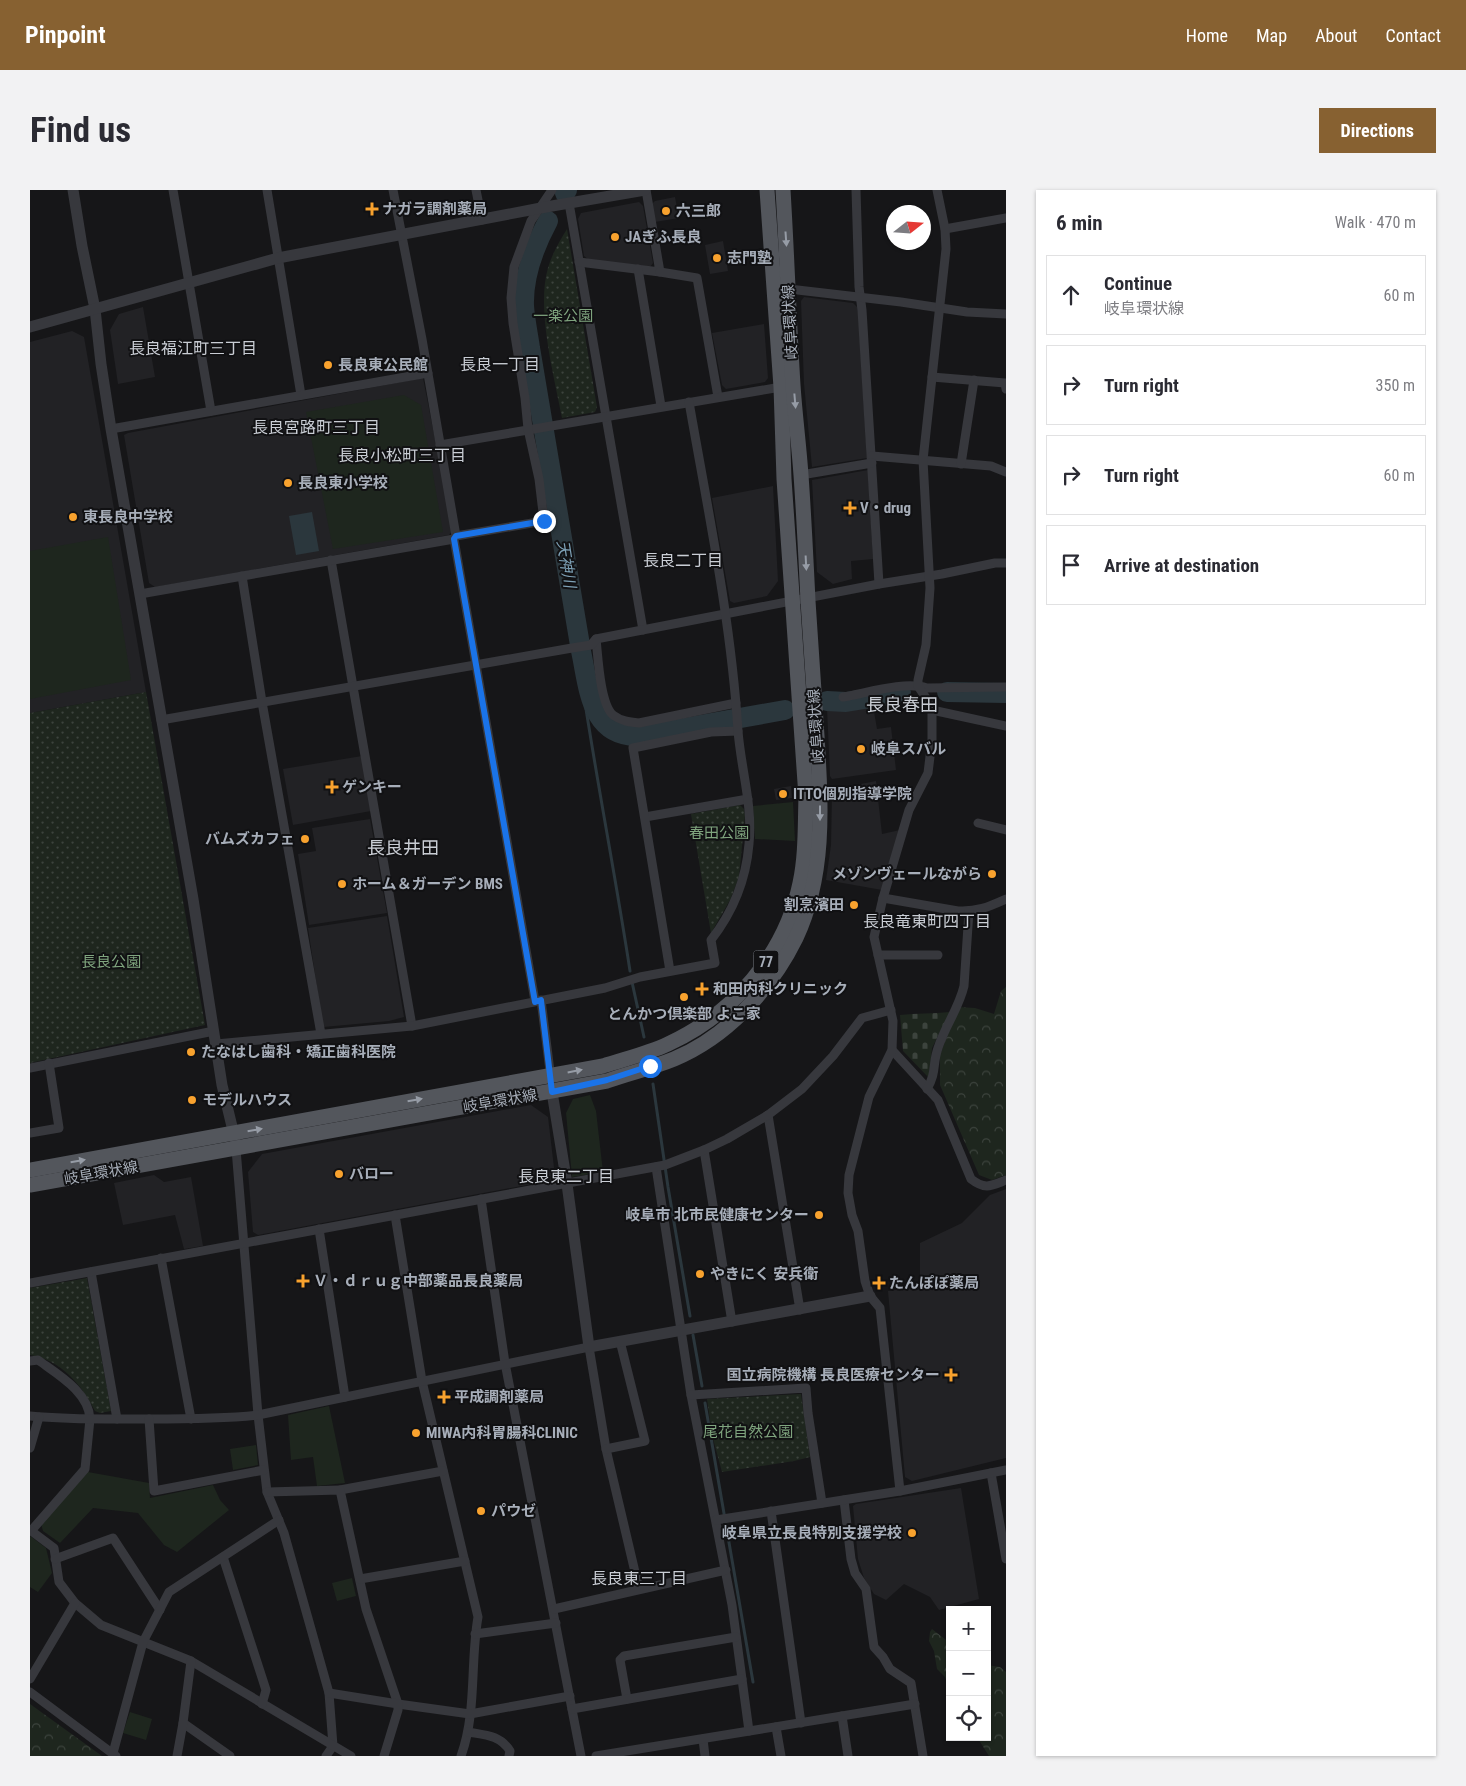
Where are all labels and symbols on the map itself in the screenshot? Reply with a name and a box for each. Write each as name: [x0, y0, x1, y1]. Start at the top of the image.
place label: ナガラ調剤薬局: [382, 200, 487, 218]
place label: 六三郎: [676, 202, 721, 220]
marker: ナガラ調剤薬局: [366, 203, 378, 215]
marker: 六三郎: [660, 205, 672, 217]
north arrow: [886, 205, 931, 250]
place label: JAぎふ長良: [625, 228, 701, 246]
marker: JAぎふ長良: [609, 231, 621, 243]
one-way arrow: [782, 231, 790, 247]
place label: 志門塾: [727, 249, 772, 267]
marker: 志門塾: [711, 252, 723, 264]
street label: 岐阜環状線: [779, 284, 801, 360]
park label: 一楽公園: [533, 307, 593, 325]
district label: 長良福江町三丁目: [129, 339, 257, 358]
district label: 長良一丁目: [460, 355, 540, 374]
place label: 長良東公民館: [338, 356, 428, 374]
marker: 長良東公民館: [322, 359, 334, 371]
one-way arrow: [791, 393, 799, 409]
district label: 長良宮路町三丁目: [252, 418, 380, 437]
district label: 長良小松町三丁目: [338, 446, 466, 465]
place label: 長良東小学校: [298, 474, 388, 492]
marker: 長良東小学校: [282, 477, 294, 489]
place label: V・drug: [860, 499, 911, 517]
marker: V・drug: [844, 502, 856, 514]
place label: 東長良中学校: [83, 508, 173, 526]
route end: [533, 510, 556, 533]
marker: 東長良中学校: [67, 511, 79, 523]
water label: 天神川: [553, 539, 580, 591]
district label: 長良二丁目: [643, 551, 723, 570]
one-way arrow: [803, 555, 811, 571]
street label: 岐阜環状線: [804, 688, 828, 764]
district label: 長良春田: [866, 694, 938, 715]
place label: 岐阜スバル: [871, 740, 946, 758]
marker: 岐阜スバル: [855, 743, 867, 755]
place label: ゲンキー: [342, 778, 402, 796]
marker: ゲンキー: [326, 781, 338, 793]
place label: ITTO個別指導学院: [793, 785, 912, 803]
marker: ITTO個別指導学院: [777, 788, 789, 800]
one-way arrow: [816, 805, 824, 821]
park label: 春田公園: [689, 824, 749, 842]
place label: バムズカフェ: [205, 830, 295, 848]
marker: バムズカフェ: [299, 833, 311, 845]
district label: 長良井田: [367, 837, 439, 858]
place label: メゾンヴェールながら: [832, 865, 982, 883]
marker: メゾンヴェールながら: [986, 868, 998, 880]
place label: ホーム＆ガーデン BMS: [352, 875, 503, 893]
marker: ホーム＆ガーデン BMS: [336, 878, 348, 890]
place label: 割烹濱田: [784, 896, 844, 914]
marker: 割烹濱田: [848, 899, 860, 911]
district label: 長良竜東町四丁目: [863, 912, 991, 931]
road number: 77: [754, 950, 778, 974]
park label: 長良公園: [81, 953, 141, 971]
place label: 和田内科クリニック: [713, 980, 848, 998]
marker: 和田内科クリニック: [695, 982, 709, 996]
marker: とんかつ倶楽部 よこ家: [678, 991, 690, 1003]
place label: とんかつ倶楽部 よこ家: [607, 1005, 761, 1023]
place label: たなはし歯科・矯正歯科医院: [201, 1043, 396, 1061]
marker: たなはし歯科・矯正歯科医院: [185, 1046, 197, 1058]
route start: [639, 1055, 662, 1078]
one-way arrow: [567, 1067, 583, 1075]
street label: 岐阜環状線: [461, 1086, 539, 1116]
place label: モデルハウス: [202, 1091, 292, 1109]
marker: モデルハウス: [186, 1094, 198, 1106]
one-way arrow: [407, 1096, 423, 1104]
one-way arrow: [248, 1125, 264, 1133]
one-way arrow: [70, 1157, 86, 1165]
street label: 岐阜環状線: [62, 1158, 140, 1188]
place label: バロー: [349, 1165, 394, 1183]
district label: 長良東二丁目: [518, 1167, 614, 1186]
marker: バロー: [333, 1168, 345, 1180]
place label: 岐阜市 北市民健康センター: [626, 1206, 809, 1224]
marker: 岐阜市 北市民健康センター: [813, 1209, 825, 1221]
place label: やきにく 安兵衛: [710, 1265, 818, 1283]
marker: やきにく 安兵衛: [694, 1268, 706, 1280]
place label: Ｖ・ｄｒｕｇ中部薬品長良薬局: [313, 1272, 523, 1290]
place label: たんぽぽ薬局: [889, 1274, 979, 1292]
marker: Ｖ・ｄｒｕｇ中部薬品長良薬局: [297, 1275, 309, 1287]
marker: たんぽぽ薬局: [873, 1277, 885, 1289]
place label: 国立病院機構 長良医療センター: [727, 1366, 940, 1384]
marker: 国立病院機構 長良医療センター: [944, 1368, 958, 1382]
place label: 平成調剤薬局: [454, 1388, 544, 1406]
marker: 平成調剤薬局: [438, 1391, 450, 1403]
park label: 尾花自然公園: [703, 1423, 793, 1441]
place label: MIWA内科胃腸科CLINIC: [426, 1424, 578, 1442]
marker: MIWA内科胃腸科CLINIC: [410, 1427, 422, 1439]
place label: パウゼ: [491, 1502, 536, 1520]
marker: パウゼ: [475, 1505, 487, 1517]
place label: 岐阜県立長良特別支援学校: [722, 1524, 902, 1542]
marker: 岐阜県立長良特別支援学校: [906, 1527, 918, 1539]
district label: 長良東三丁目: [591, 1569, 687, 1588]

